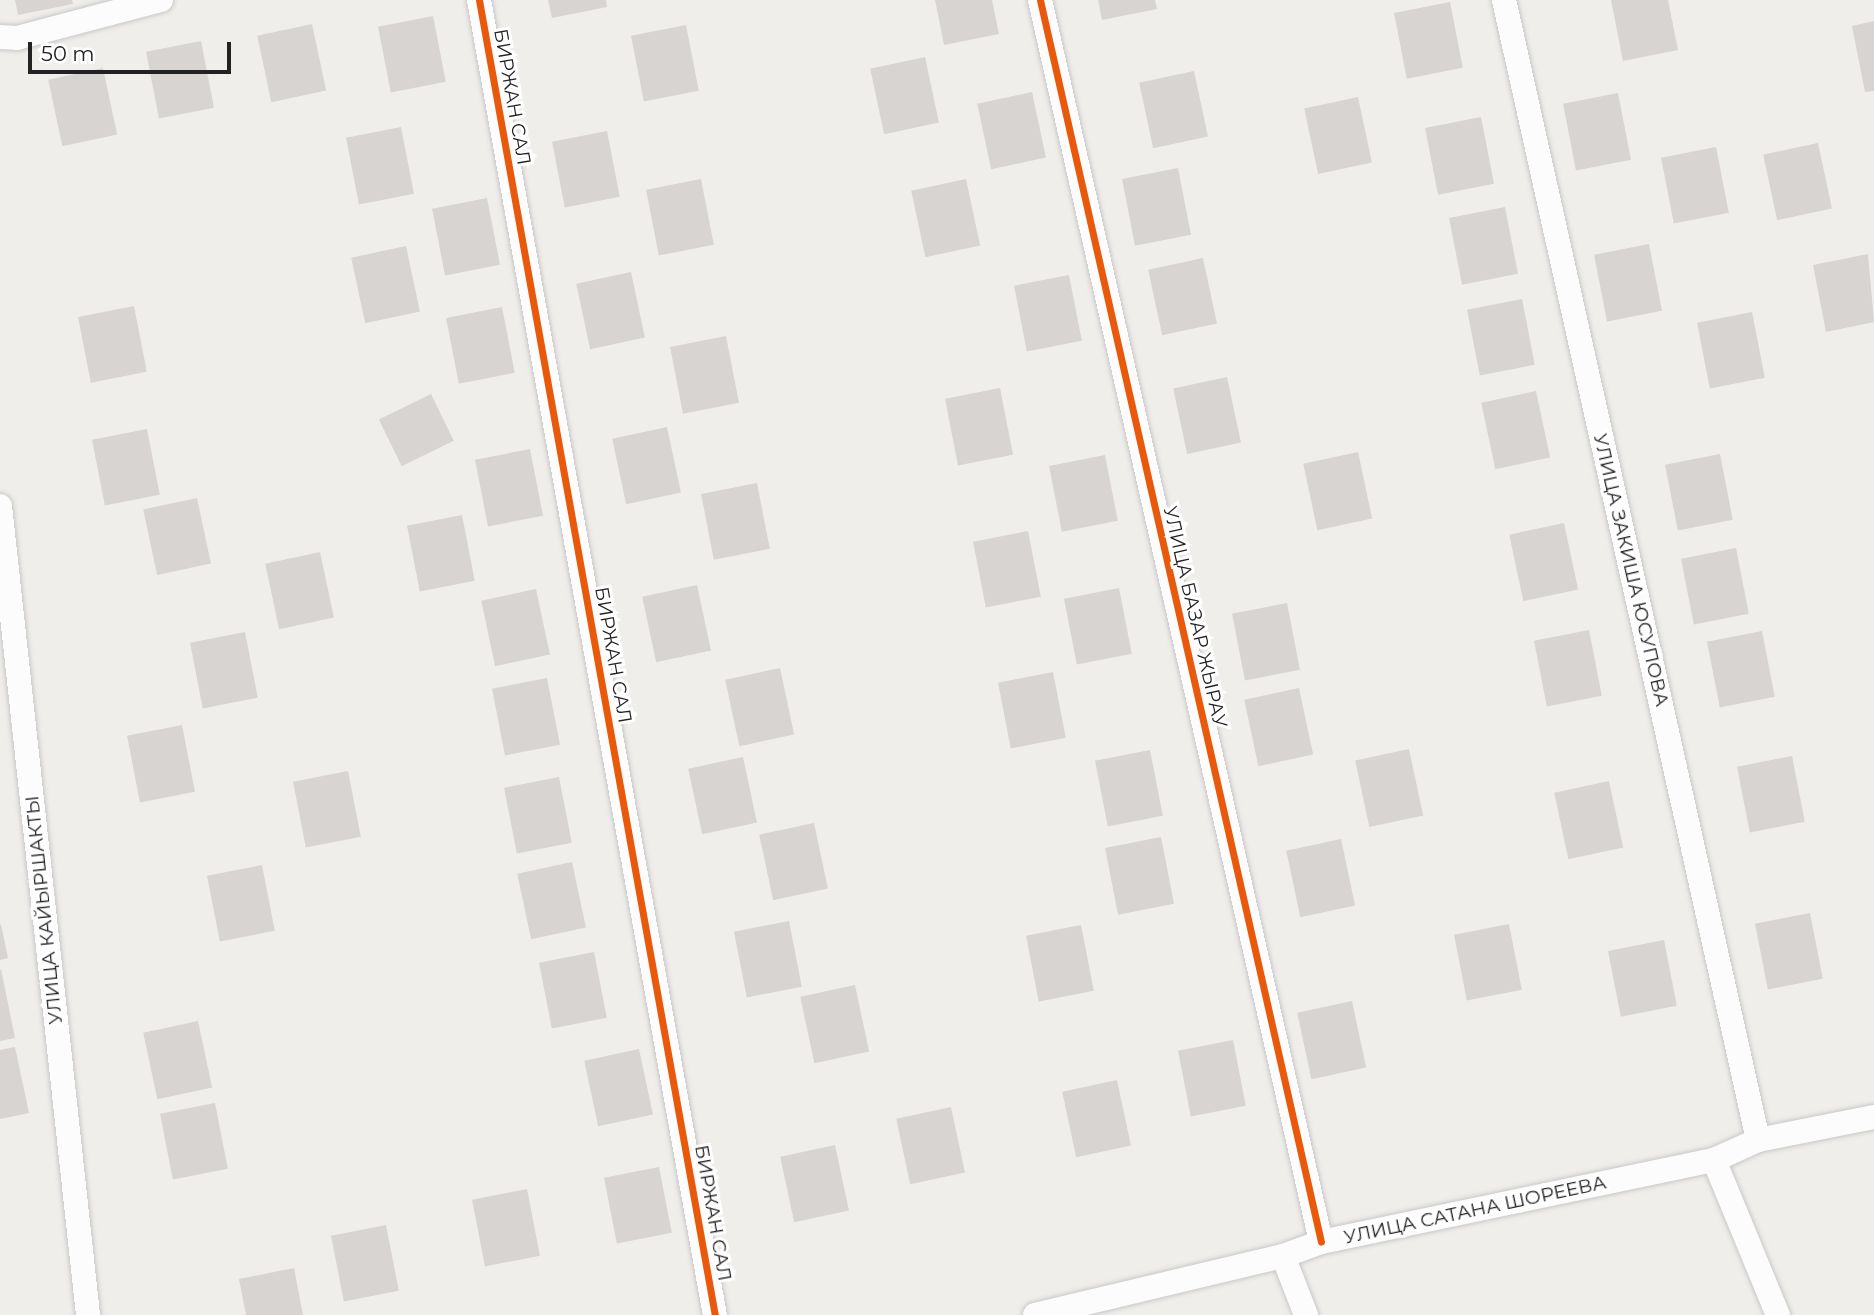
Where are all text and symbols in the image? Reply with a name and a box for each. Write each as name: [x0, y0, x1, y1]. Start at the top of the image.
street label: БИРЖАН САЛ: [489, 27, 535, 167]
scale bar: [32, 28, 234, 72]
text: 50 m: [41, 41, 95, 66]
street label: УЛИЦА ЗАКИША ЮСУПОВА: [1589, 431, 1673, 709]
street label: УЛИЦА БАЗАР ЖЫРАУ: [1158, 504, 1232, 730]
street label: БИРЖАН САЛ: [590, 585, 636, 725]
street label: УЛИЦА КАЙЫРШАКТЫ: [21, 795, 67, 1025]
street label: БИРЖАН САЛ: [690, 1143, 736, 1283]
street label: УЛИЦА САТАНА ШОРЕЕВА: [1342, 1171, 1608, 1249]

